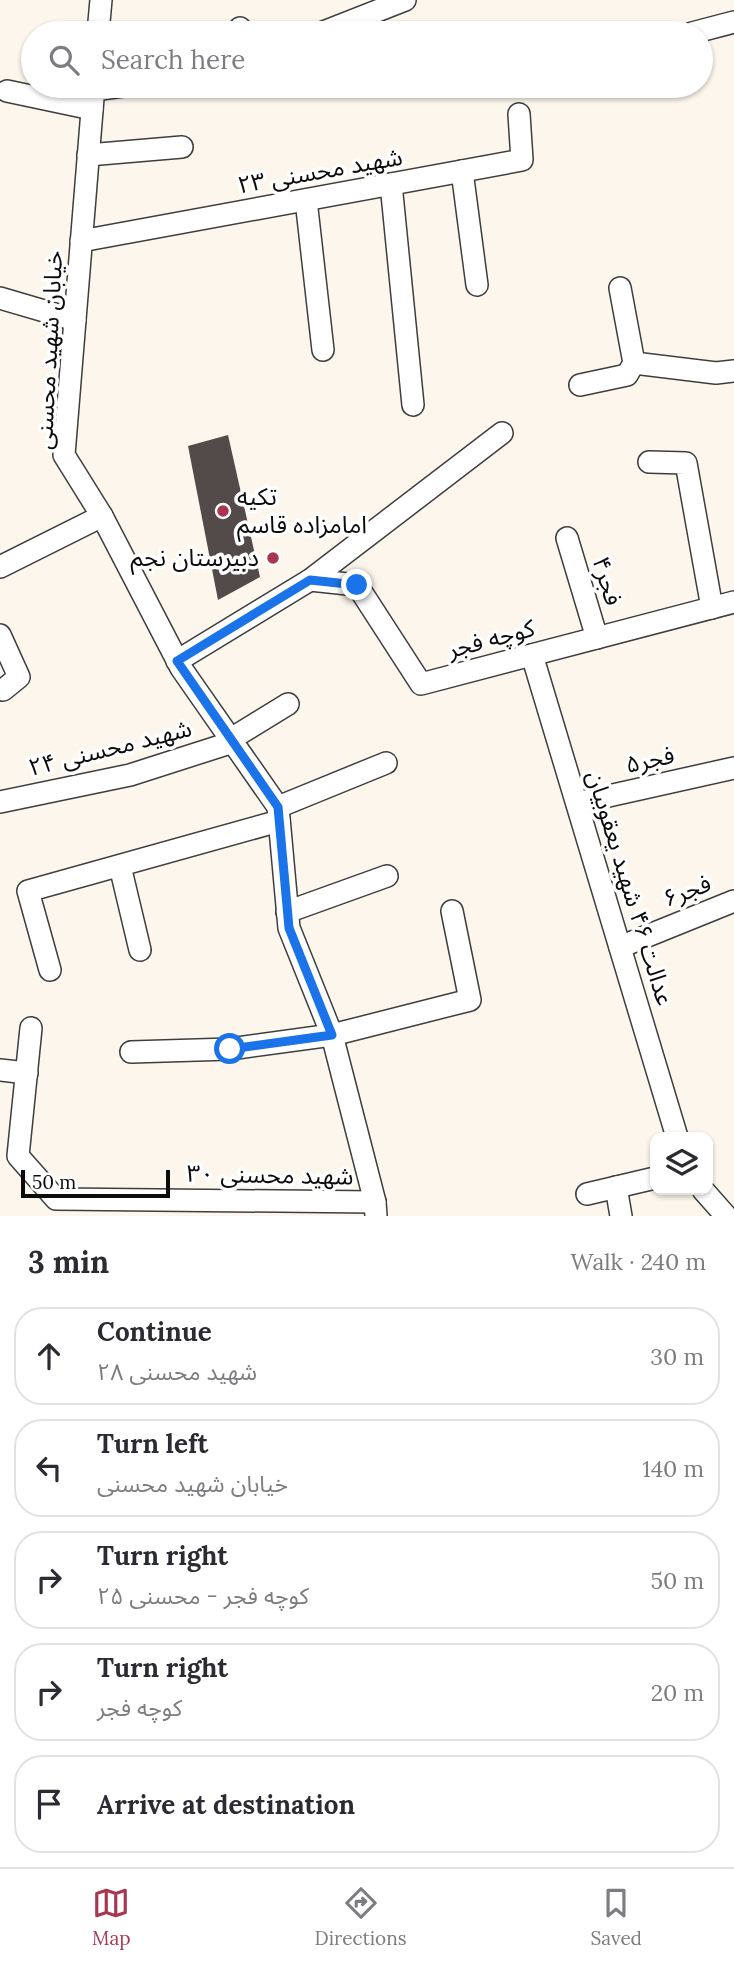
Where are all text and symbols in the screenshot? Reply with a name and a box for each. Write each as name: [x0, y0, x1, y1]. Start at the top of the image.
search box: [21, 21, 713, 98]
icon: search: [45, 41, 83, 79]
text: Search here: [101, 43, 245, 76]
street label: شهید محسنی ۲۳: [235, 141, 405, 200]
street label: خیابان شهید محسنی: [28, 250, 69, 450]
place label: تکیه امامزاده قاسم: [237, 481, 367, 542]
marker: تکیه امامزاده قاسم: [215, 503, 231, 519]
place label: دبیرستان نجم: [131, 542, 259, 575]
marker: دبیرستان نجم: [265, 550, 281, 566]
street label: فجر۴: [585, 553, 630, 609]
route end: [341, 569, 372, 600]
street label: کوچه فجر: [443, 612, 539, 665]
street label: شهید محسنی ۲۴: [25, 712, 195, 783]
street label: فجر۵: [622, 739, 677, 780]
street label: عدالت ۴۶ شهید یعقوبیان: [580, 767, 681, 1009]
street label: فجر۶: [658, 867, 715, 914]
route start: [214, 1033, 245, 1064]
map controls: [650, 1132, 713, 1195]
button: layers: [650, 1132, 713, 1195]
street label: شهید محسنی ۳۰: [186, 1158, 354, 1191]
scale bar: [21, 1167, 170, 1199]
text: 50 m: [32, 1170, 76, 1194]
text: 3 min: [28, 1243, 109, 1281]
text: Walk · 240 m: [570, 1247, 706, 1276]
text: Continue: [97, 1315, 212, 1348]
icon: ahead: [30, 1337, 68, 1375]
text: 30 m: [650, 1342, 704, 1371]
text: شهید محسنی ۲۸: [97, 1357, 257, 1386]
text: Turn left: [97, 1427, 208, 1460]
icon: left: [30, 1449, 68, 1487]
text: 140 m: [642, 1454, 704, 1483]
text: خیابان شهید محسنی: [97, 1469, 288, 1498]
text: Turn right: [97, 1539, 228, 1572]
icon: right: [30, 1561, 68, 1599]
text: 50 m: [651, 1566, 704, 1595]
text: کوچه فجر - محسنی ۲۵: [97, 1581, 309, 1610]
text: Turn right: [97, 1651, 228, 1684]
icon: right: [30, 1673, 68, 1711]
text: 20 m: [651, 1678, 704, 1707]
text: کوچه فجر: [97, 1693, 182, 1722]
icon: arrive: [30, 1785, 68, 1823]
text: Arrive at destination: [97, 1788, 355, 1821]
tab: Map: [92, 1884, 131, 1950]
tab: Directions: [315, 1884, 407, 1950]
tab: Saved: [591, 1884, 642, 1950]

